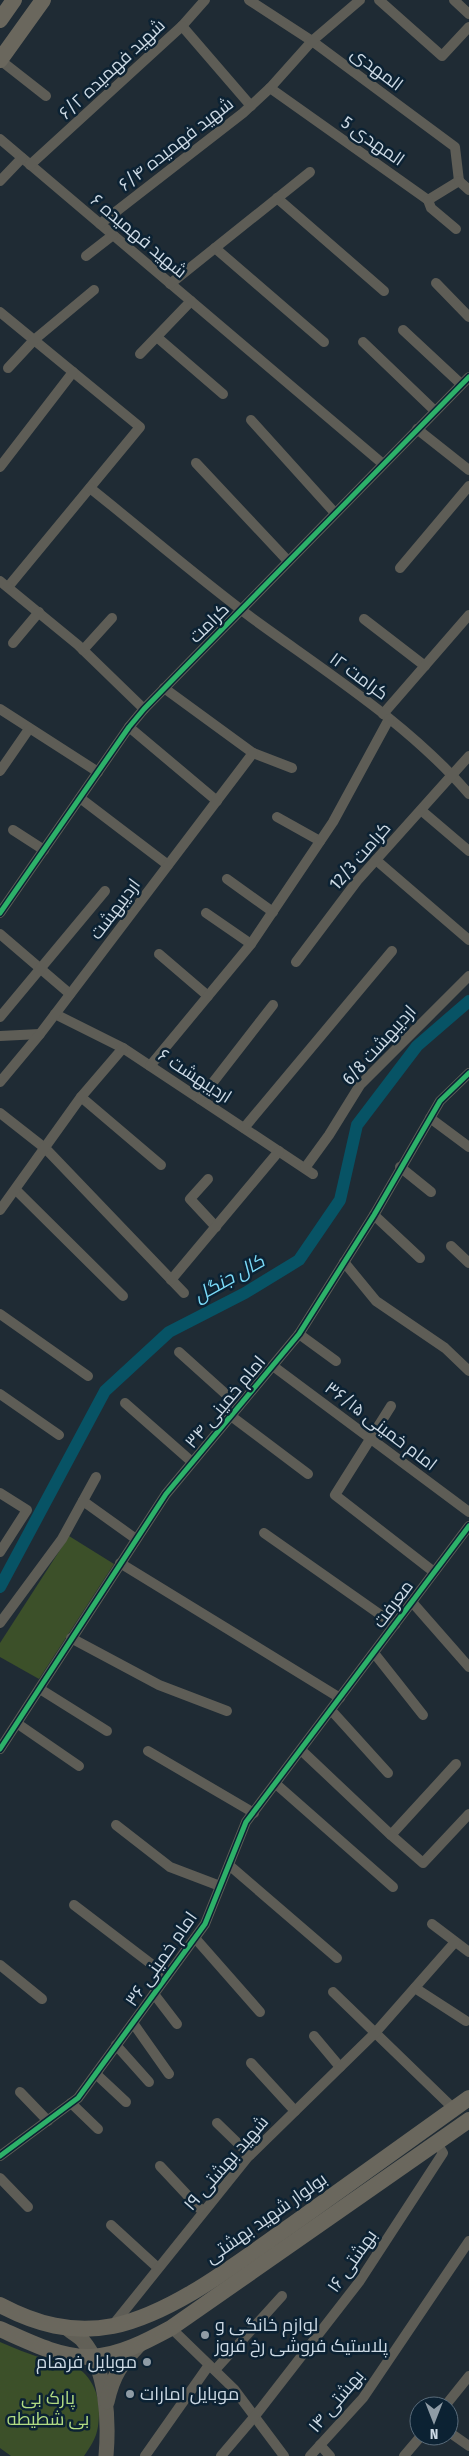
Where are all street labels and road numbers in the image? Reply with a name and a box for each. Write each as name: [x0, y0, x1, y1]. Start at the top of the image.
street label: شهید فهمیده ۶/۲: [54, 14, 170, 124]
street label: المهدی: [347, 42, 407, 96]
street label: شهید فهمیده ۶/۴: [114, 92, 238, 196]
street label: المهدی 5: [337, 111, 409, 171]
street label: شهید فهمیده ۶: [86, 189, 192, 283]
street label: کرامت: [184, 598, 234, 648]
street label: کرامت ۱۲: [325, 647, 393, 705]
street label: کرامت 12/3: [324, 817, 396, 895]
street label: اردیبهشت: [85, 874, 145, 944]
street label: اردیبهشت 6/8: [337, 1000, 421, 1090]
street label: اردیبهشت ۶: [154, 1044, 236, 1108]
street label: امام خمینی ۳۴: [180, 1351, 271, 1453]
street label: امام خمینی ۳۶/۱۵: [320, 1377, 441, 1476]
street label: معرفت: [368, 1576, 418, 1632]
street label: امام خمینی ۳۶: [120, 1907, 203, 2011]
street label: شهید بهشتی ۱۹: [179, 2111, 273, 2215]
street label: بولوار شهید بهشتی: [201, 2168, 331, 2268]
street label: بهشتی ۱۶: [322, 2225, 382, 2297]
street label: بهشتی ۱۴: [303, 2365, 369, 2437]

